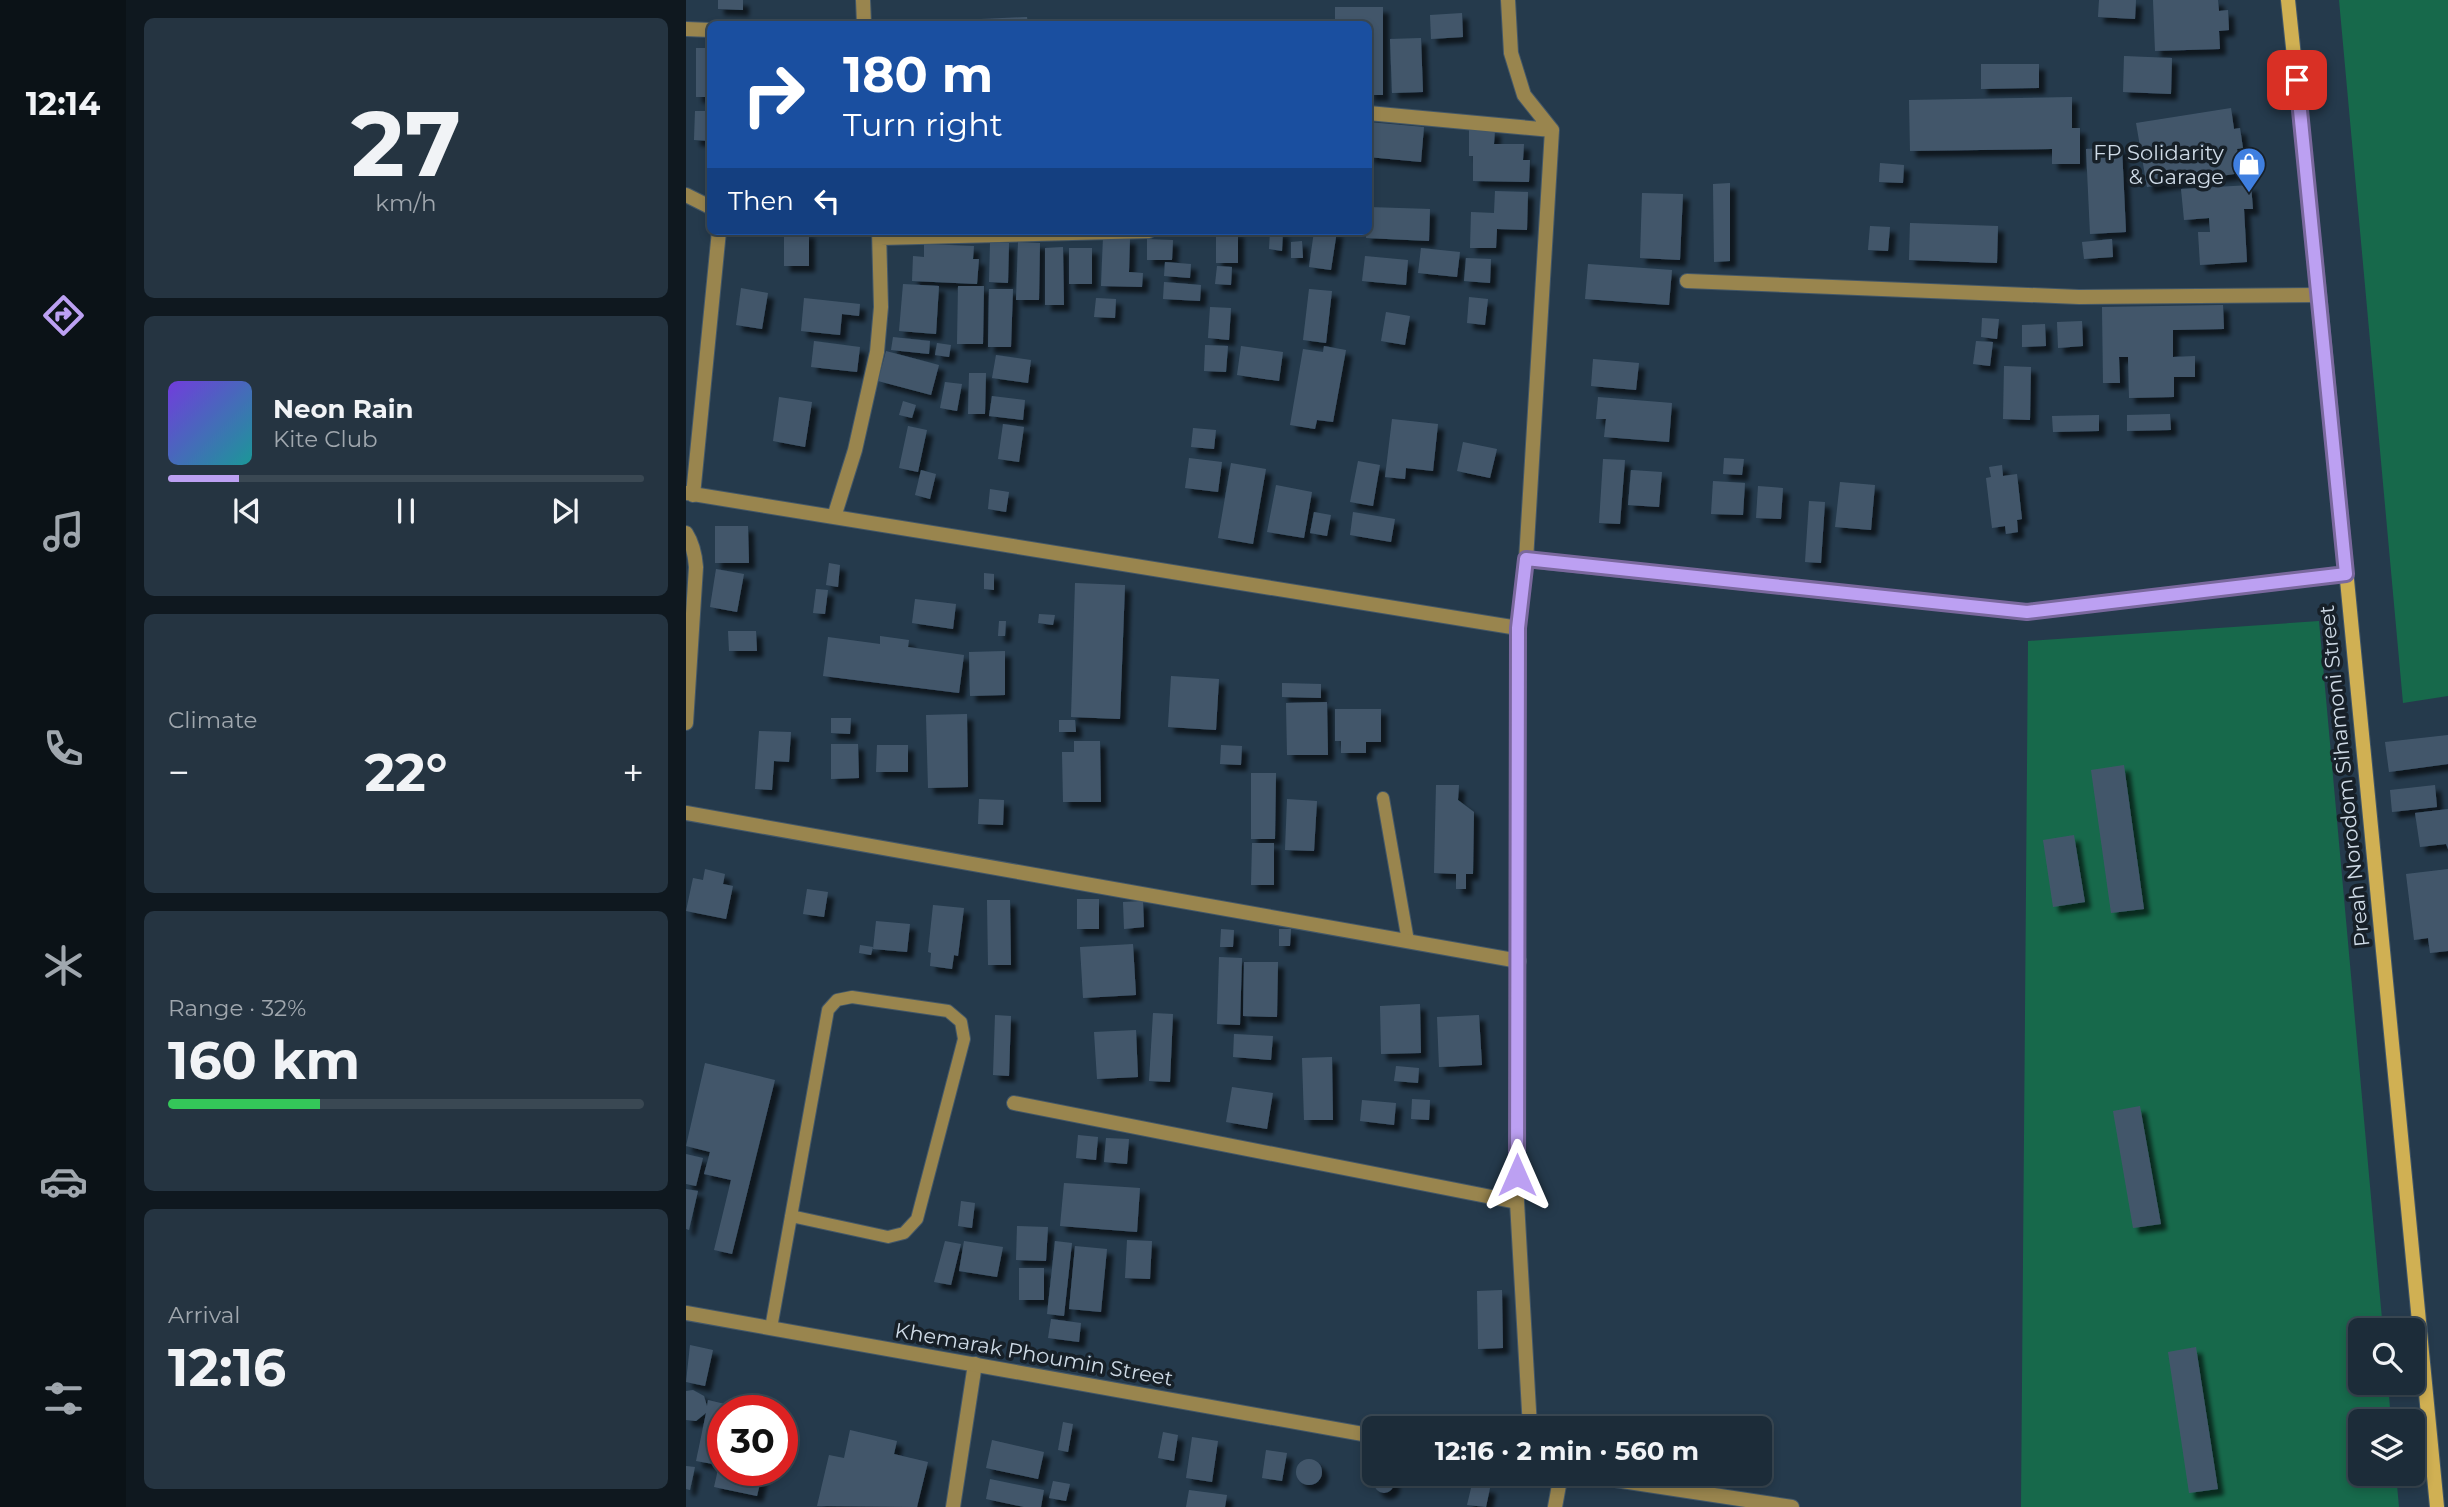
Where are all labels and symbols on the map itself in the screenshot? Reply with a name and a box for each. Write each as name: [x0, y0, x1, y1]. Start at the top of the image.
pin: [2267, 50, 2327, 110]
place label: FP Solidarity & Garage: [2093, 140, 2225, 189]
shop icon: FP Solidarity & Garage: [2230, 145, 2268, 194]
street label: Preah Norodom Sihamoni Street: [2314, 604, 2374, 948]
position arrow: [1480, 1138, 1554, 1212]
street label: Khemarak Phoumin Street: [893, 1317, 1175, 1391]
speed limit sign: 30: [707, 1395, 798, 1486]

